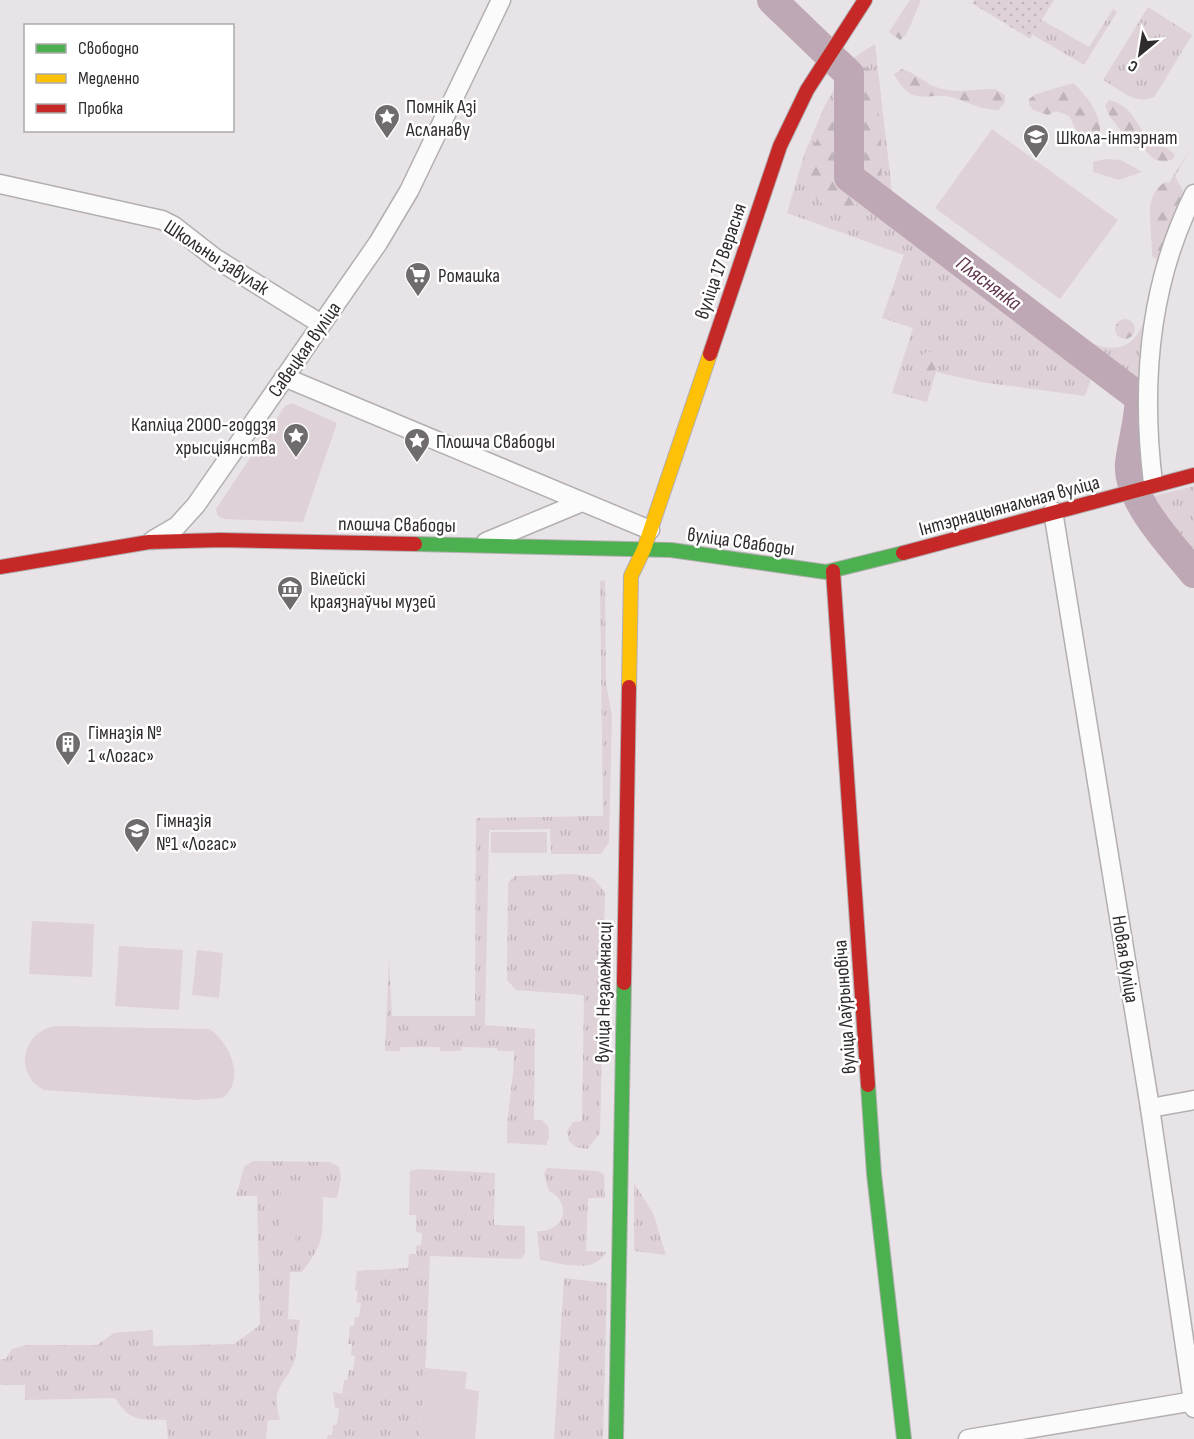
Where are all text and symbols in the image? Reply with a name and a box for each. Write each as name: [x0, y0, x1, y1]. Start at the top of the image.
legend: [24, 24, 234, 132]
north arrow: [1110, 24, 1170, 84]
text: Свободно: [78, 38, 139, 59]
text: С: [1125, 55, 1142, 76]
text: Медленно: [78, 68, 140, 89]
place label: Помнік Азі Асланаву: [405, 95, 477, 142]
text: Пробка: [78, 98, 123, 119]
place icon: Помнік Азі Асланаву: [372, 102, 402, 140]
school or university icon: Школа-інтэрнат: [1021, 122, 1051, 160]
place label: Школа-інтэрнат: [1056, 126, 1178, 150]
street label: вуліца 17 Верасня: [690, 200, 752, 322]
street label: Школьны завулак: [159, 215, 274, 301]
water label: Пляснянка: [951, 251, 1027, 316]
supermarket icon: Ромашка: [403, 260, 433, 298]
place label: Ромашка: [438, 264, 500, 288]
street label: Савецкая вуліца: [263, 297, 346, 402]
place label: Капліца 2000-годдзя хрысціянства: [131, 413, 276, 460]
place icon: Капліца 2000-годдзя хрысціянства: [281, 421, 311, 459]
place icon: Плошча Свабоды: [402, 426, 432, 464]
place label: Плошча Свабоды: [436, 430, 555, 454]
street label: Інтэрнацыянальная вуліца: [916, 470, 1102, 542]
street label: плошча Свабоды: [338, 512, 456, 538]
street label: вуліца Свабоды: [686, 523, 796, 561]
place label: Вілейскі краязнаўчы музей: [310, 567, 436, 614]
museum icon: Вілейскі краязнаўчы музей: [275, 574, 305, 612]
place label: Гімназія № 1 «Логас»: [88, 721, 162, 768]
building icon: Гімназія № 1 «Логас»: [53, 729, 83, 767]
place label: Гімназія №1 «Логас»: [156, 809, 237, 856]
school or university icon: Гімназія №1 «Логас»: [122, 816, 152, 854]
street label: Новая вуліца: [1106, 914, 1144, 1005]
street label: вуліца Незалежнасці: [591, 921, 617, 1063]
street label: вуліца Лаўрыновіча: [828, 939, 862, 1075]

